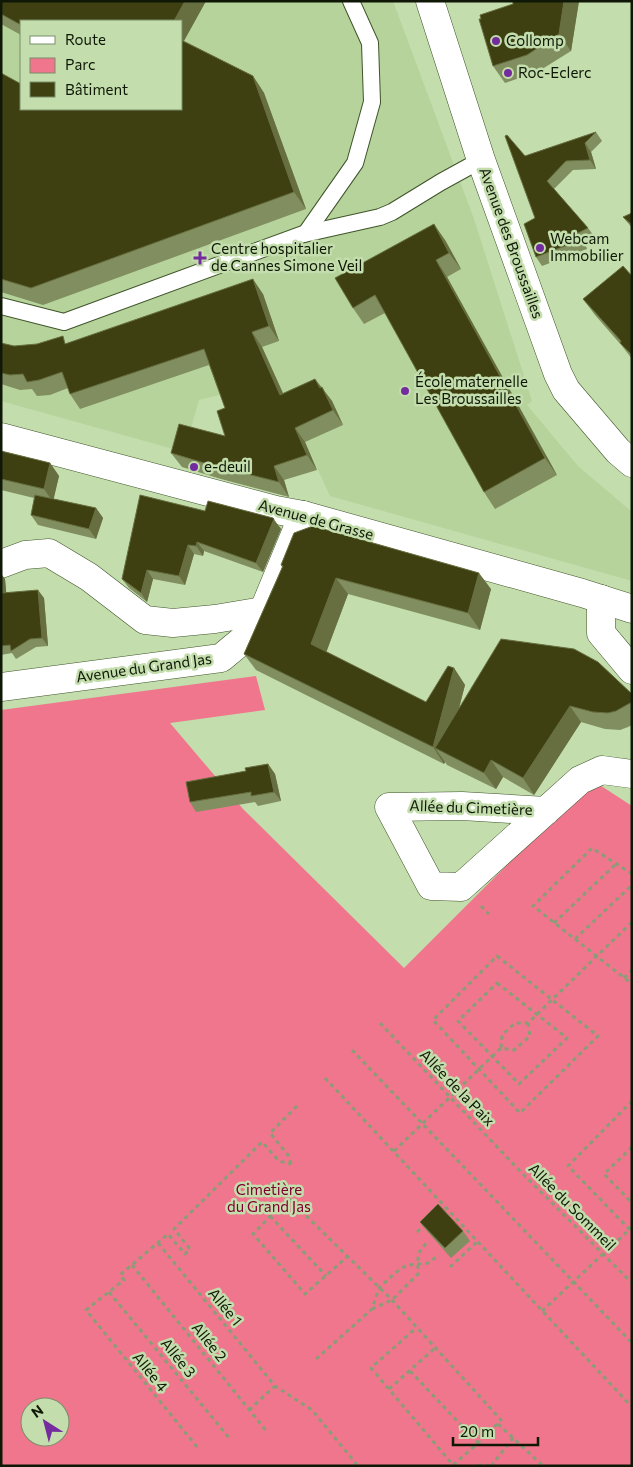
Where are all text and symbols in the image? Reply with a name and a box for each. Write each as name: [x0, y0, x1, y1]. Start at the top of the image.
legend: [20, 20, 182, 110]
text: Route: [65, 30, 106, 48]
place label: Collomp: [506, 31, 564, 49]
marker: Collomp: [490, 35, 502, 47]
text: Parc: [65, 55, 95, 73]
place label: Roc-Eclerc: [518, 63, 591, 81]
marker: Roc-Eclerc: [502, 67, 514, 79]
text: Bâtiment: [65, 80, 128, 98]
street label: Avenue des Broussailles: [476, 165, 548, 321]
place label: Webcam Immobilier: [550, 229, 624, 264]
place label: Centre hospitalier de Cannes Simone Veil: [211, 239, 362, 274]
marker: Webcam Immobilier: [534, 242, 546, 254]
marker: Centre hospitalier de Cannes Simone Veil: [193, 251, 207, 265]
place label: École maternelle Les Broussailles: [415, 371, 528, 407]
marker: École maternelle Les Broussailles: [399, 385, 411, 397]
place label: e-deuil: [204, 457, 251, 475]
marker: e-deuil: [188, 461, 200, 473]
street label: Avenue de Grasse: [257, 495, 376, 543]
street label: Avenue du Grand Jas: [75, 649, 213, 685]
street label: Allée du Cimetière: [409, 796, 533, 818]
street label: Allée de la Paix: [417, 1045, 499, 1129]
street label: Allée du Sommeil: [525, 1159, 620, 1254]
park label: Cimetière du Grand Jas: [227, 1180, 311, 1215]
street label: Allée 1: [205, 1284, 246, 1329]
street label: Allée 2: [189, 1318, 231, 1365]
street label: Allée 3: [158, 1334, 200, 1381]
street label: Allée 4: [129, 1348, 172, 1395]
north arrow: [20, 1397, 70, 1447]
text: N: [28, 1401, 46, 1421]
scale bar: [453, 1414, 538, 1446]
text: 20 m: [460, 1422, 494, 1440]

